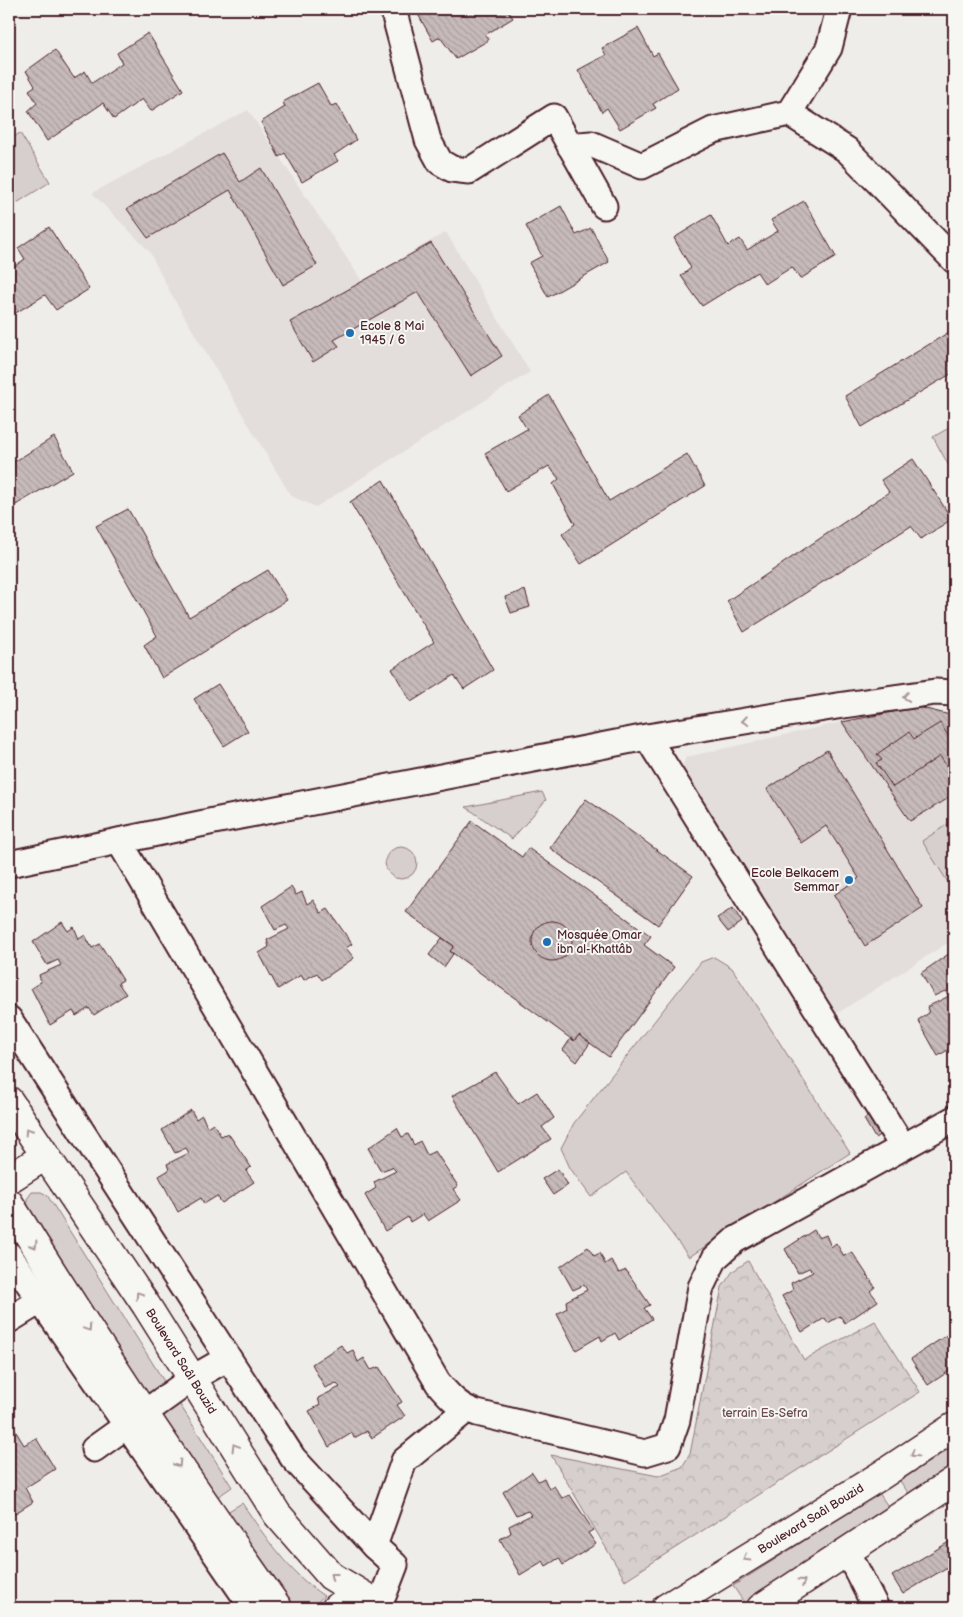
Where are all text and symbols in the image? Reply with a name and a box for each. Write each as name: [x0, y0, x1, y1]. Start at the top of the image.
place label: Ecole 8 Mai 1945 / 6: [360, 319, 424, 348]
marker: Ecole 8 Mai 1945 / 6: [344, 327, 356, 339]
one-way arrow: [902, 691, 910, 701]
one-way arrow: [741, 715, 750, 725]
place label: Ecole Belkacem Semmar: [751, 866, 840, 895]
marker: Ecole Belkacem Semmar: [843, 874, 855, 886]
place label: Mosquée Omar ibn al-Khattâb: [557, 928, 642, 957]
marker: Mosquée Omar ibn al-Khattâb: [541, 936, 553, 948]
one-way arrow: [25, 1128, 35, 1137]
one-way arrow: [28, 1239, 38, 1248]
one-way arrow: [136, 1291, 145, 1300]
street label: Boulevard Saâl Bouzid: [142, 1306, 219, 1417]
one-way arrow: [82, 1323, 91, 1332]
park label: terrain Es-Sefra: [722, 1406, 808, 1421]
one-way arrow: [231, 1444, 241, 1453]
one-way arrow: [910, 1447, 919, 1457]
one-way arrow: [171, 1459, 181, 1468]
street label: Boulevard Saâl Bouzid: [755, 1481, 867, 1557]
one-way arrow: [742, 1551, 751, 1561]
one-way arrow: [330, 1573, 339, 1581]
one-way arrow: [796, 1579, 806, 1588]

